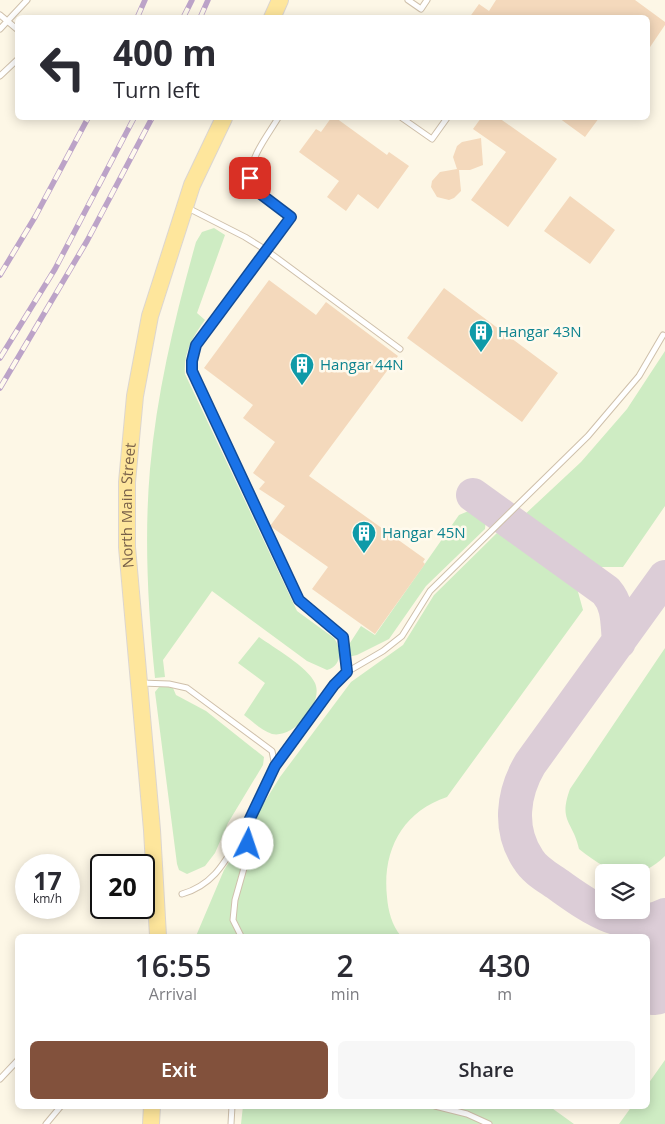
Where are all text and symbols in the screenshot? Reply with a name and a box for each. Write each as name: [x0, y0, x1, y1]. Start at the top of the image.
text: 400 m: [113, 29, 217, 76]
icon: left: [30, 35, 95, 100]
text: Turn left: [113, 74, 200, 104]
pin: [229, 157, 271, 199]
icon: arrive: [236, 164, 264, 192]
building icon: Hangar 43N: [468, 319, 494, 353]
place label: Hangar 43N: [498, 321, 582, 341]
building icon: Hangar 44N: [289, 352, 315, 386]
place label: Hangar 44N: [320, 354, 404, 374]
street label: North Main Street: [116, 442, 140, 569]
building icon: Hangar 45N: [351, 520, 377, 554]
place label: Hangar 45N: [382, 522, 466, 542]
position arrow: [221, 817, 273, 869]
speed limit sign: 20: [90, 854, 155, 919]
text: 17: [33, 863, 62, 897]
map controls: [595, 864, 650, 919]
button: layers: [595, 864, 650, 919]
text: km/h: [33, 890, 62, 907]
text: 16:55: [135, 945, 211, 986]
text: 2: [337, 945, 354, 986]
text: 430: [479, 945, 530, 986]
text: Arrival: [149, 983, 197, 1005]
text: min: [331, 983, 360, 1005]
text: m: [497, 983, 512, 1005]
button: Exit: [30, 1041, 328, 1099]
button: Share: [338, 1041, 635, 1099]

